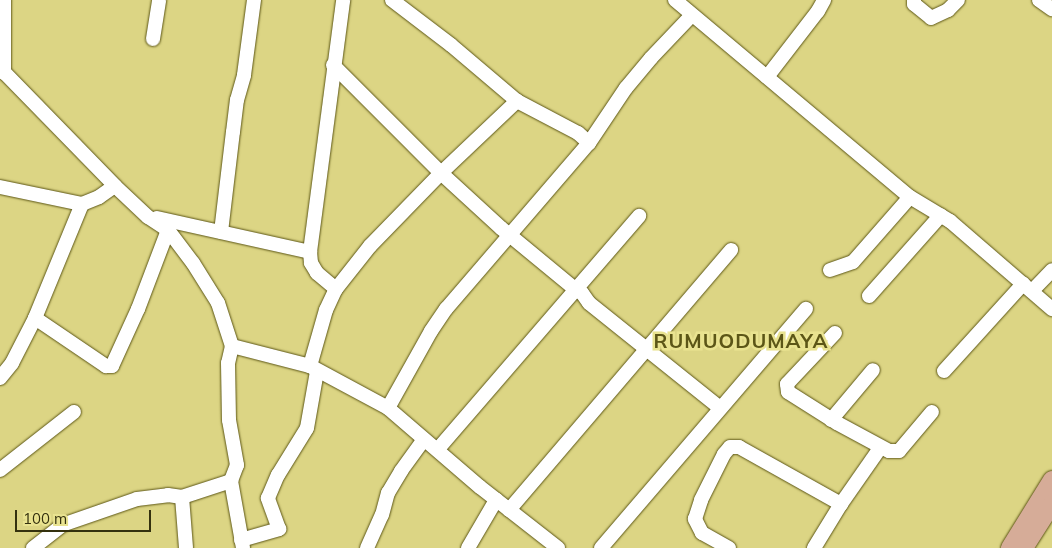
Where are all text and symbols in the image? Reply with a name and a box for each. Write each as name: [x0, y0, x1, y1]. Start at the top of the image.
district label: RUMUODUMAYA: [652, 328, 830, 352]
scale bar: [18, 500, 154, 532]
text: 100 m: [23, 509, 67, 528]

